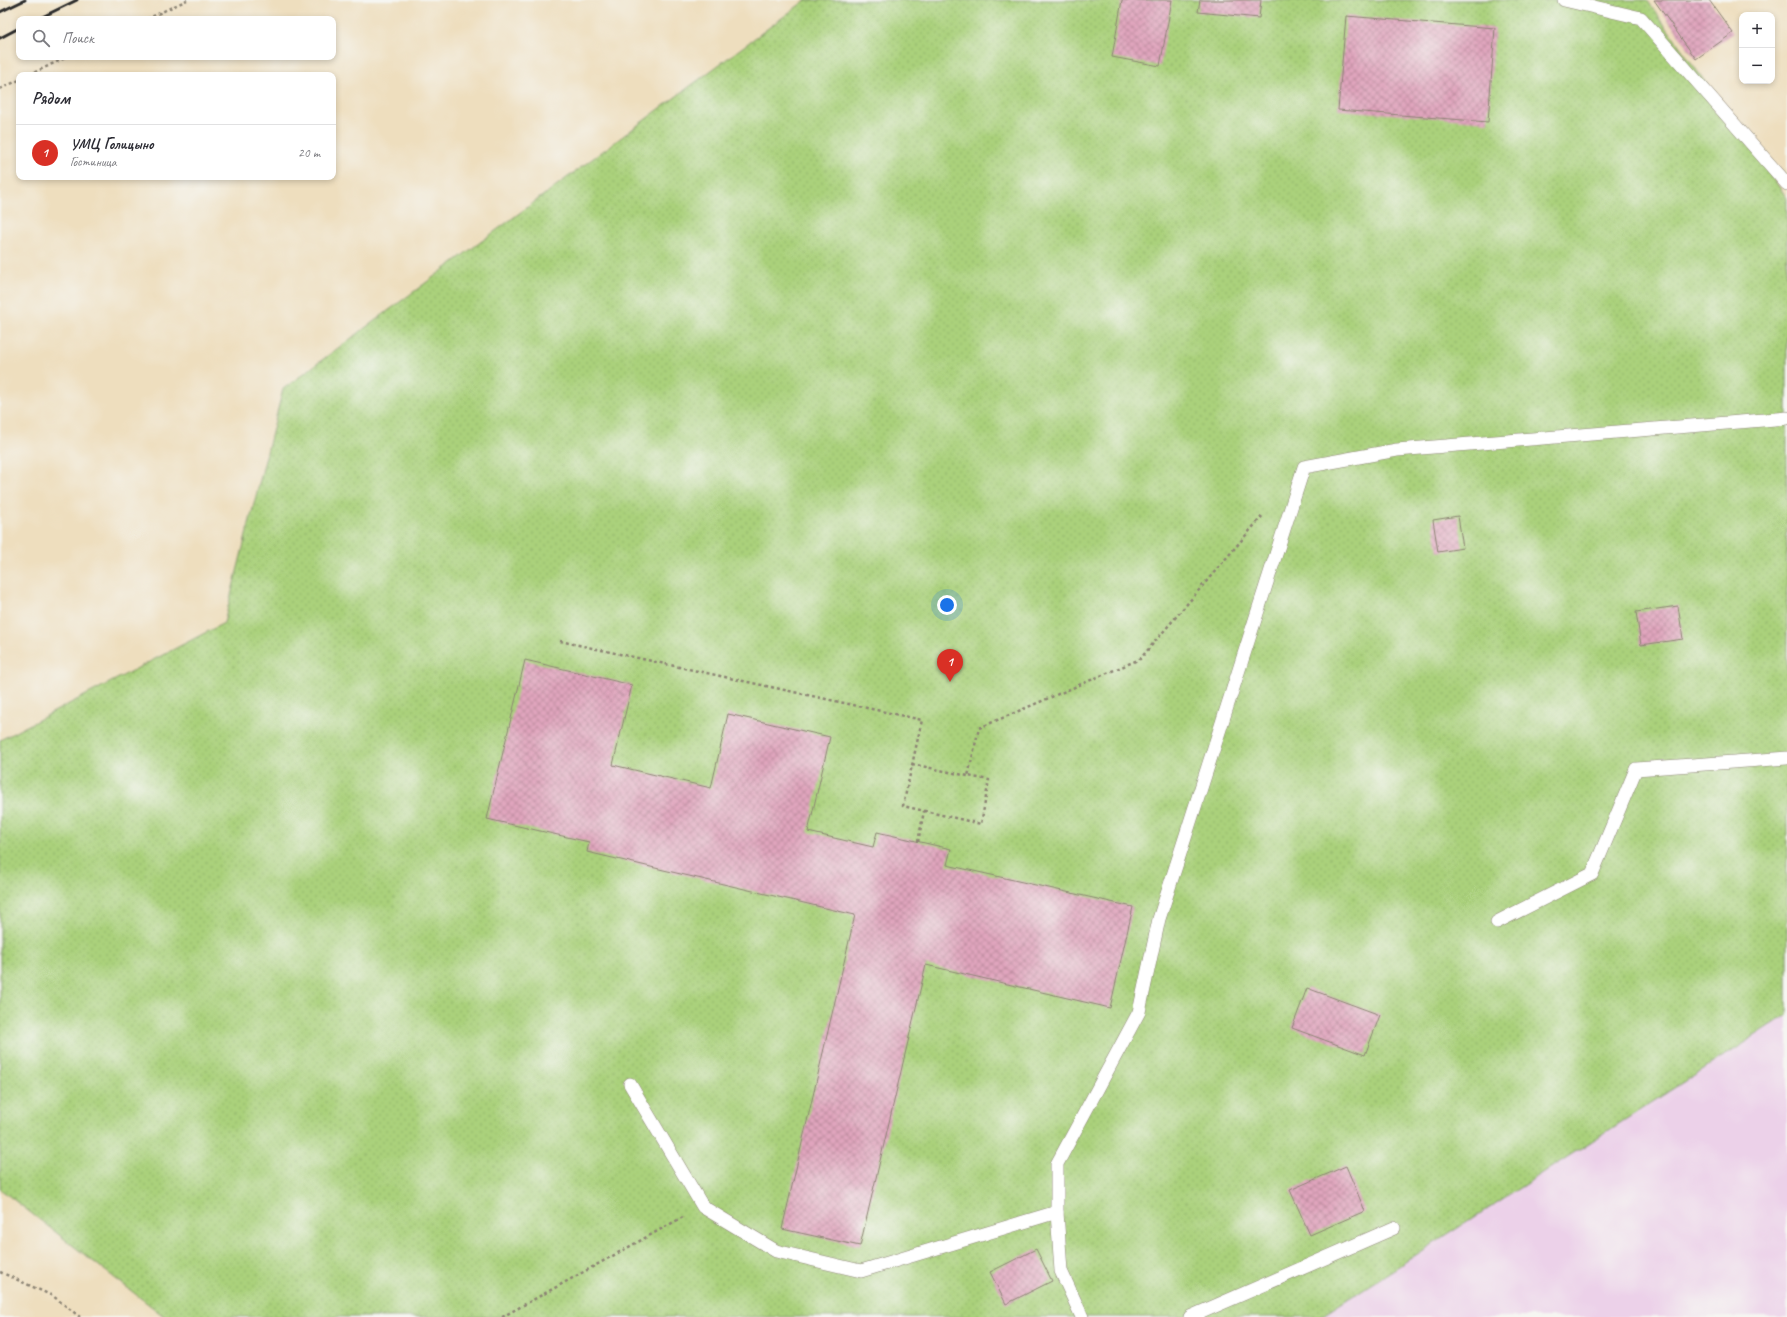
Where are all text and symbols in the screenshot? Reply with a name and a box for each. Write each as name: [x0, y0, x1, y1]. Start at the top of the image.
map controls: [1739, 12, 1775, 84]
button: +: [1739, 12, 1775, 48]
search box: [16, 16, 336, 60]
icon: search: [30, 27, 52, 49]
text: Поиск: [62, 29, 94, 48]
button: −: [1739, 48, 1775, 84]
text: Рядом: [32, 88, 70, 109]
text: УМЦ Голицыно: [70, 135, 154, 154]
text: 1: [42, 145, 48, 161]
text: 20 m: [298, 145, 320, 161]
text: Гостиница: [70, 154, 116, 170]
your location: [937, 595, 957, 615]
pin: 1: [937, 649, 963, 682]

